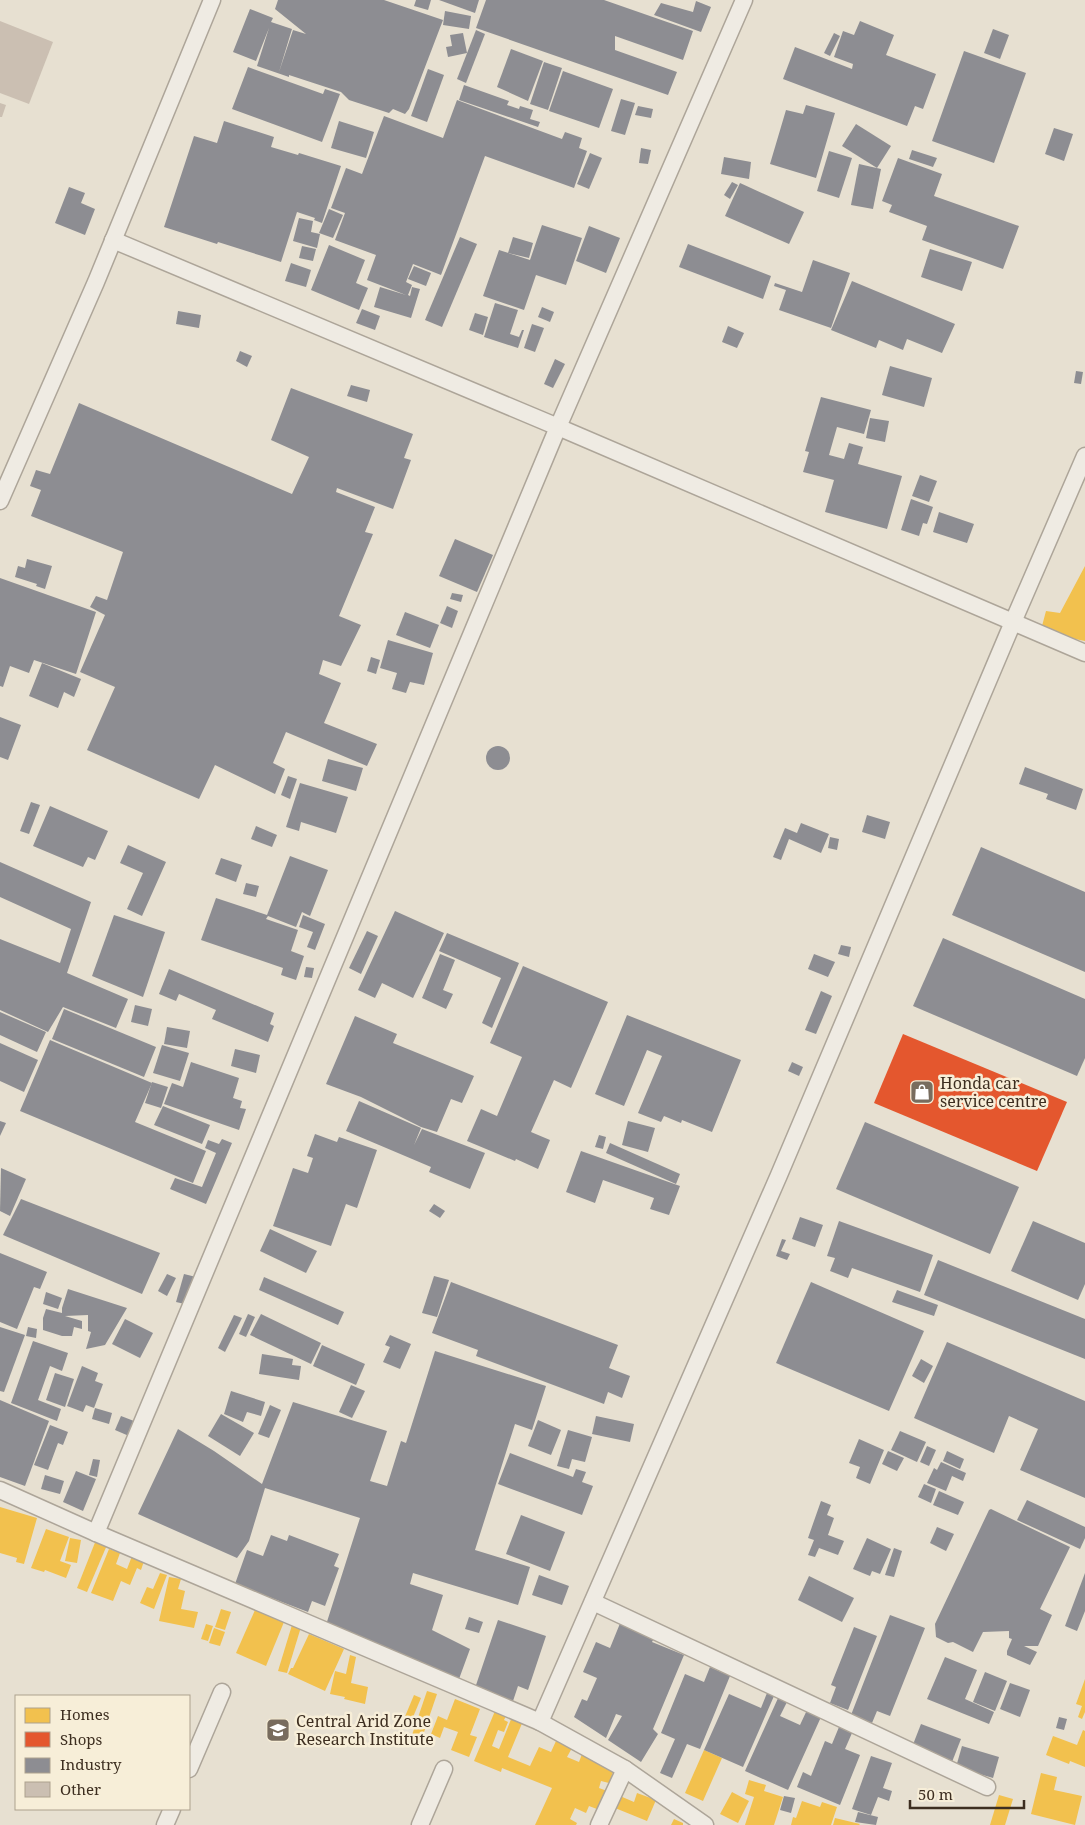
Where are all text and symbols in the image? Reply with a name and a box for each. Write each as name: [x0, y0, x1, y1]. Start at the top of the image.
place label: Honda car service centre: [940, 1072, 1047, 1112]
shop icon: Honda car service centre: [909, 1079, 935, 1105]
legend: [15, 1695, 190, 1810]
text: Homes: [60, 1704, 110, 1724]
place label: Central Arid Zone Research Institute: [296, 1710, 434, 1750]
school or university icon: Central Arid Zone Research Institute: [265, 1717, 291, 1743]
text: Shops: [60, 1729, 103, 1749]
text: Industry: [60, 1754, 122, 1774]
scale bar: [910, 1778, 1024, 1810]
text: Other: [60, 1779, 101, 1799]
text: 50 m: [918, 1784, 953, 1804]

